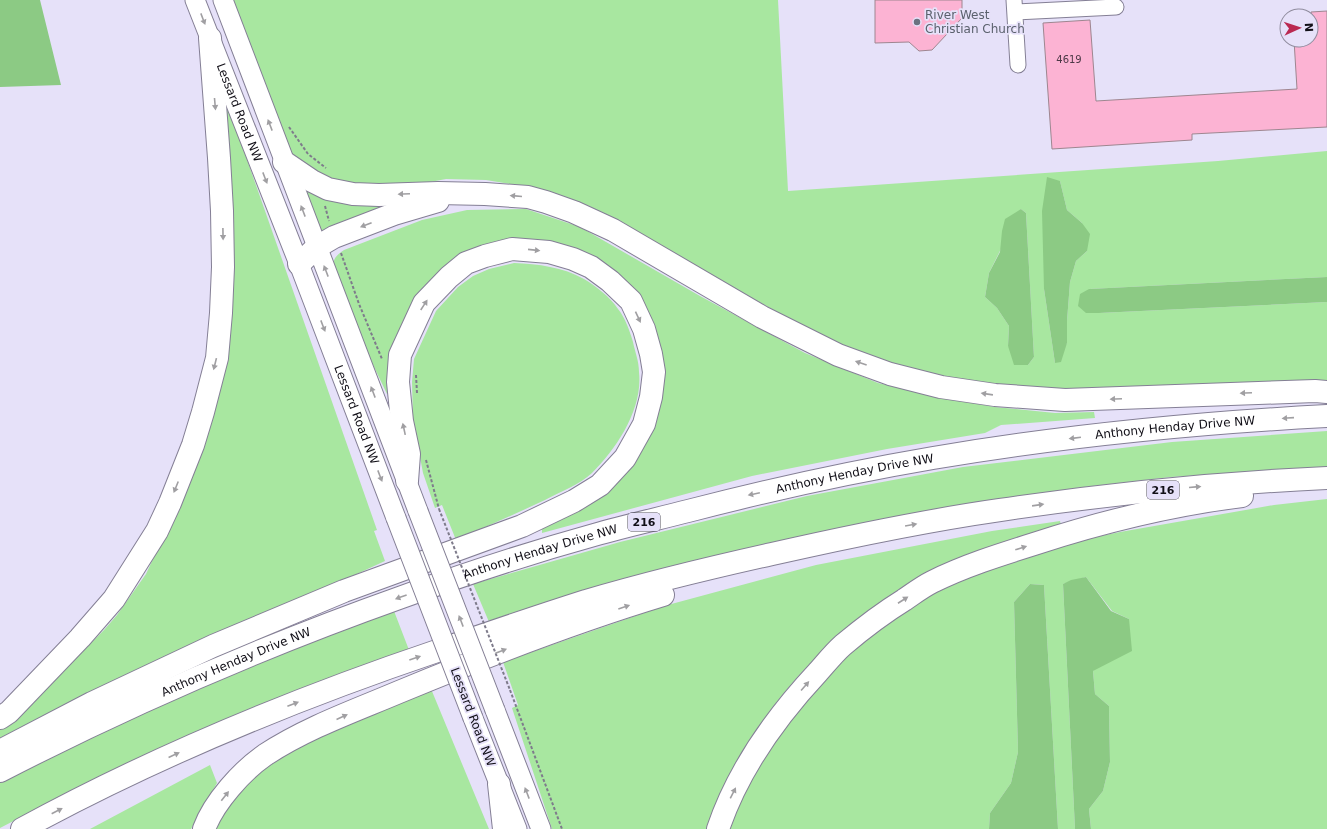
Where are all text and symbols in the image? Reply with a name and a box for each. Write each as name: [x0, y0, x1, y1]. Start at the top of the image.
place label: River West Christian Church: [925, 8, 1025, 36]
north arrow: [1279, 8, 1319, 48]
one-way arrow: [200, 13, 206, 25]
marker: River West Christian Church: [912, 17, 922, 27]
text: N: [1302, 23, 1315, 32]
house number: 4619: [1056, 54, 1082, 65]
street label: Lessard Road NW: [214, 61, 265, 164]
one-way arrow: [212, 98, 219, 110]
one-way arrow: [267, 119, 273, 131]
one-way arrow: [262, 173, 268, 184]
one-way arrow: [397, 191, 410, 197]
one-way arrow: [510, 193, 522, 200]
one-way arrow: [300, 205, 306, 216]
one-way arrow: [360, 222, 372, 228]
one-way arrow: [220, 228, 226, 241]
one-way arrow: [528, 247, 540, 253]
one-way arrow: [323, 265, 329, 277]
one-way arrow: [420, 299, 428, 310]
one-way arrow: [635, 312, 641, 323]
one-way arrow: [320, 321, 326, 333]
one-way arrow: [212, 358, 218, 370]
one-way arrow: [854, 360, 866, 366]
street label: Lessard Road NW: [331, 363, 382, 466]
one-way arrow: [370, 386, 376, 398]
one-way arrow: [1239, 390, 1252, 396]
one-way arrow: [980, 391, 993, 397]
one-way arrow: [1109, 396, 1122, 402]
street label: Anthony Henday Drive NW: [1094, 413, 1256, 442]
one-way arrow: [1282, 415, 1294, 422]
one-way arrow: [401, 422, 407, 435]
one-way arrow: [1069, 435, 1081, 441]
street label: Anthony Henday Drive NW: [774, 451, 935, 496]
one-way arrow: [378, 470, 384, 482]
road number: 216: [1147, 481, 1179, 499]
one-way arrow: [173, 482, 179, 494]
one-way arrow: [1189, 483, 1201, 490]
one-way arrow: [748, 492, 760, 498]
one-way arrow: [1032, 502, 1044, 508]
road number: 216: [628, 513, 660, 531]
street label: Anthony Henday Drive NW: [461, 522, 619, 582]
one-way arrow: [905, 522, 917, 528]
one-way arrow: [1015, 545, 1027, 551]
one-way arrow: [395, 595, 407, 601]
one-way arrow: [897, 597, 909, 604]
one-way arrow: [618, 604, 630, 610]
one-way arrow: [457, 615, 463, 627]
street label: Anthony Henday Drive NW: [159, 625, 313, 700]
one-way arrow: [496, 648, 508, 654]
one-way arrow: [410, 655, 422, 661]
street label: Lessard Road NW: [448, 666, 498, 768]
one-way arrow: [801, 680, 810, 691]
one-way arrow: [288, 700, 300, 706]
one-way arrow: [337, 713, 349, 719]
one-way arrow: [168, 751, 180, 757]
one-way arrow: [524, 786, 530, 798]
one-way arrow: [729, 787, 736, 799]
one-way arrow: [220, 790, 229, 801]
one-way arrow: [51, 808, 63, 814]

